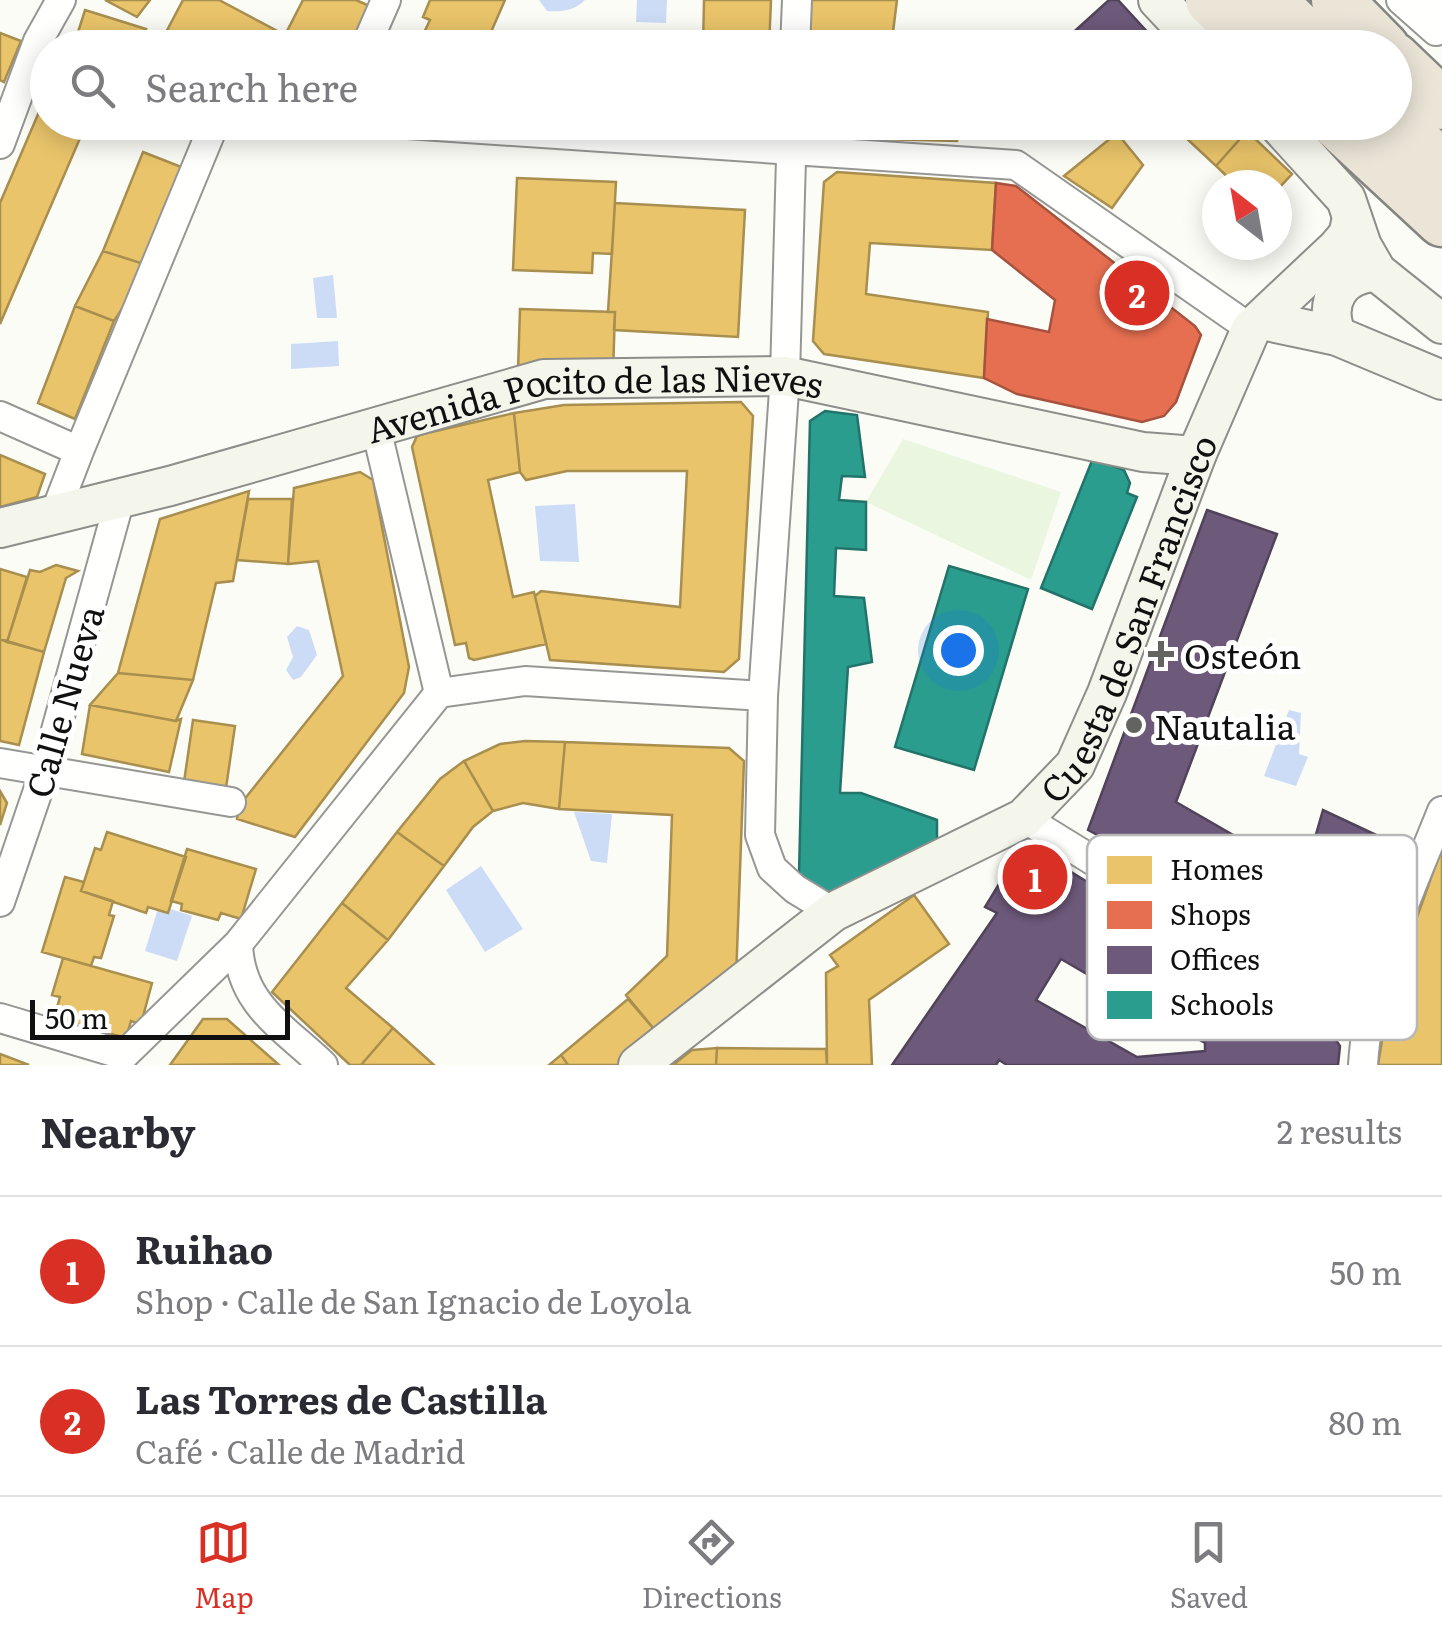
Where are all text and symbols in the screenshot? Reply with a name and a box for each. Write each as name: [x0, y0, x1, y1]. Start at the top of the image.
search box: [30, 30, 1412, 140]
text: Search here: [145, 57, 358, 114]
icon: search: [65, 58, 120, 113]
north arrow: [1202, 170, 1292, 260]
pin: 2: [1104, 256, 1170, 330]
street label: Avenida Pocito de las Nieves: [360, 350, 828, 455]
street label: Cuesta de San Francisco: [1027, 426, 1229, 814]
street label: Calle Nueva: [11, 599, 115, 803]
your location: [933, 625, 984, 676]
place label: Osteón: [1184, 628, 1302, 680]
marker: Osteón: [1148, 641, 1174, 667]
place label: Nautalia: [1154, 699, 1296, 751]
marker: Nautalia: [1123, 714, 1145, 736]
legend: [1087, 835, 1417, 1040]
pin: 1: [1002, 840, 1068, 914]
text: Homes: [1170, 847, 1263, 889]
text: Shops: [1170, 892, 1251, 934]
text: Offices: [1170, 937, 1260, 979]
text: Schools: [1170, 982, 1273, 1024]
scale bar: [30, 995, 290, 1040]
text: 50 m: [45, 996, 108, 1038]
text: Nearby: [40, 1099, 196, 1161]
text: 2 results: [1277, 1106, 1402, 1154]
text: Ruihao: [135, 1219, 273, 1276]
text: 1: [66, 1247, 79, 1295]
text: 50 m: [1330, 1247, 1402, 1295]
text: Shop · Calle de San Ignacio de Loyola: [135, 1276, 692, 1324]
text: Las Torres de Castilla: [135, 1369, 547, 1426]
text: 2: [64, 1397, 81, 1445]
text: 80 m: [1328, 1397, 1402, 1445]
text: Café · Calle de Madrid: [135, 1426, 465, 1474]
tab: Map: [194, 1515, 254, 1617]
tab: Directions: [642, 1515, 782, 1617]
tab: Saved: [1170, 1515, 1248, 1617]

